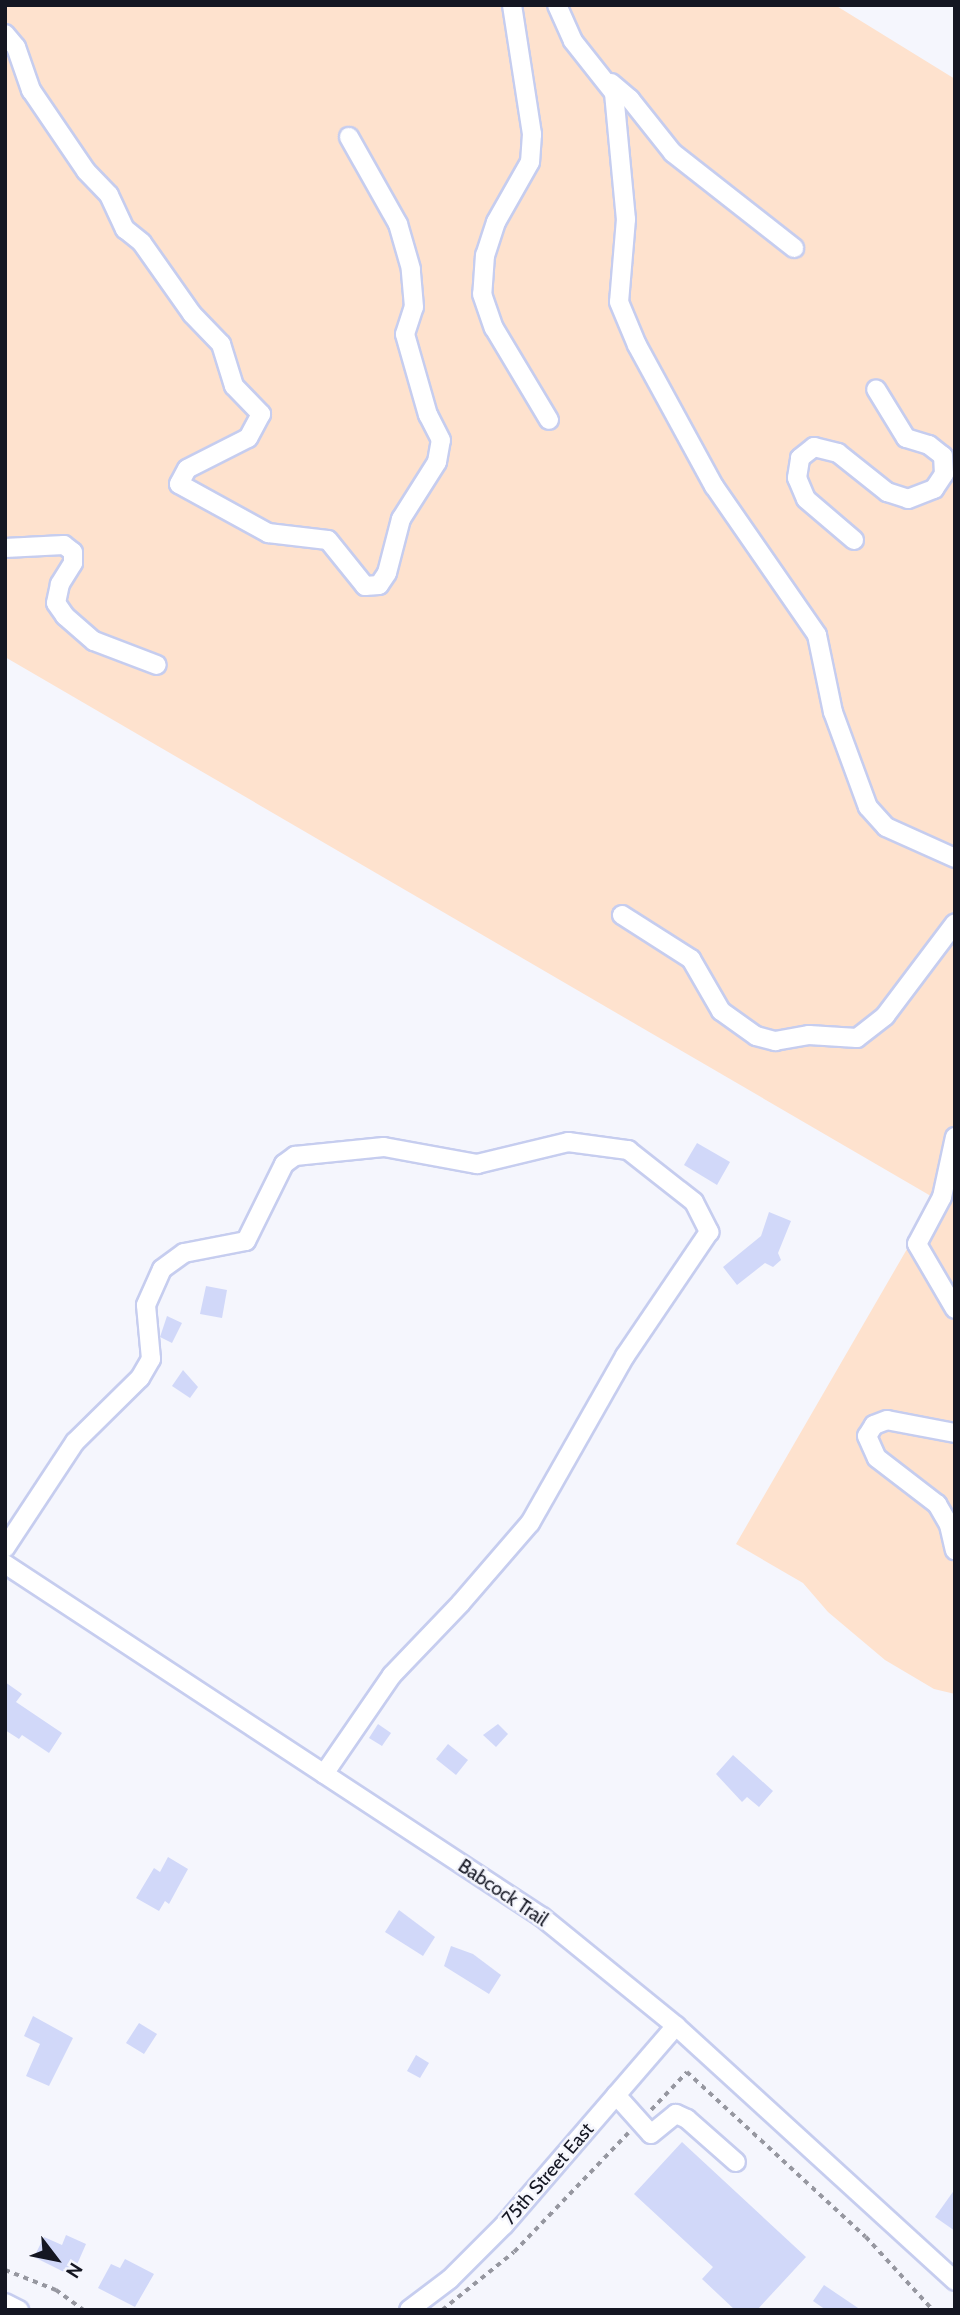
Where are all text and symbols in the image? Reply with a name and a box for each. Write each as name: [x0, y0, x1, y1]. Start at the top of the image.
street label: Babcock Trail: [454, 1855, 552, 1931]
street label: 75th Street East: [497, 2118, 599, 2230]
north arrow: [21, 2224, 91, 2294]
text: N: [61, 2259, 88, 2282]

